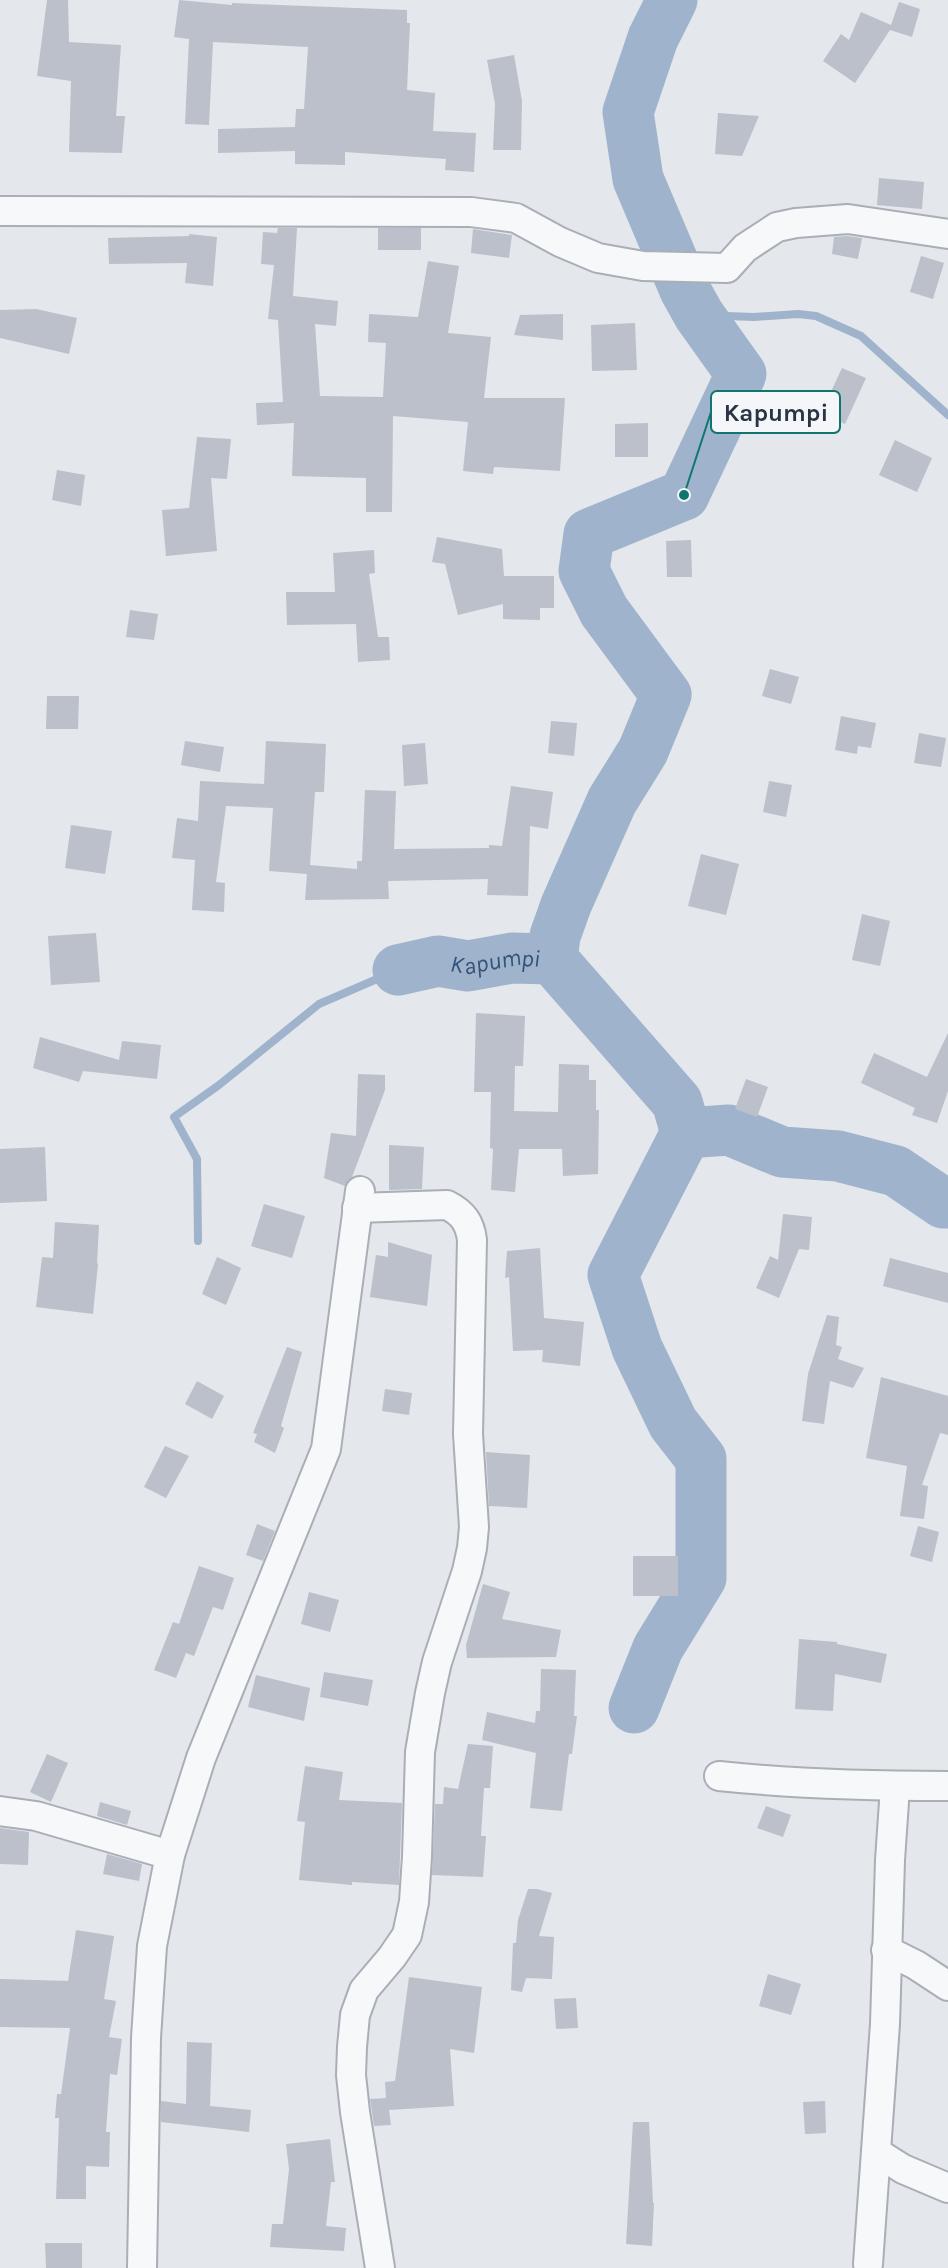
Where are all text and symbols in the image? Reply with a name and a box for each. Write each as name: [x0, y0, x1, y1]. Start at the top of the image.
callout: Kapumpi: [711, 391, 840, 433]
text: Kapumpi: [724, 399, 828, 427]
water label: Kapumpi: [448, 943, 541, 981]

